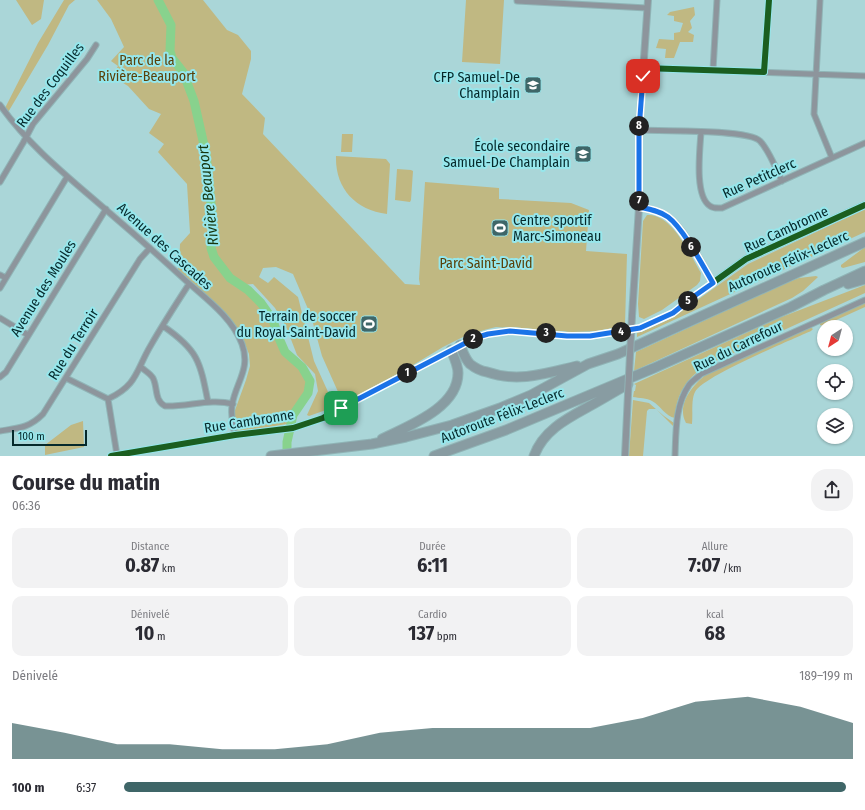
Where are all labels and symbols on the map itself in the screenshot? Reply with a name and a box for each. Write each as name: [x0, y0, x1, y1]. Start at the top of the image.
street label: Rue des Coquilles: [13, 40, 88, 131]
park label: Parc de la Rivière-Beauport: [98, 52, 196, 85]
pin: [626, 59, 660, 93]
place label: CFP Samuel-De Champlain: [434, 69, 520, 102]
school or university icon: CFP Samuel-De Champlain: [523, 75, 543, 95]
pin: 8: [629, 116, 649, 136]
place label: École secondaire Samuel-De Champlain: [443, 137, 570, 171]
water label: Rivière Beauport: [194, 144, 222, 246]
school or university icon: École secondaire Samuel-De Champlain: [573, 144, 593, 164]
street label: Rue Petitclerc: [720, 155, 799, 202]
pin: 7: [629, 191, 649, 211]
street label: Avenue des Cascades: [114, 199, 216, 293]
street label: Rue Cambronne: [742, 203, 831, 256]
place label: Centre sportif Marc-Simoneau: [513, 212, 601, 245]
sports icon: Centre sportif Marc-Simoneau: [490, 218, 510, 238]
street label: Autoroute Félix-Leclerc: [725, 227, 851, 296]
street label: Avenue des Moules: [7, 237, 80, 340]
pin: 6: [681, 237, 701, 257]
park label: Parc Saint-David: [439, 255, 533, 272]
pin: 5: [678, 291, 698, 311]
street label: Rue du Terroir: [45, 305, 102, 383]
place label: Terrain de soccer du Royal-Saint-David: [236, 308, 356, 341]
sports icon: Terrain de soccer du Royal-Saint-David: [359, 314, 379, 334]
street label: Rue du Carrefour: [691, 317, 786, 375]
north arrow: [817, 320, 853, 356]
pin: 4: [611, 322, 631, 342]
pin: 3: [536, 323, 556, 343]
pin: 2: [463, 329, 483, 349]
pin: 1: [397, 363, 417, 383]
street label: Autoroute Félix-Leclerc: [438, 384, 566, 447]
pin: [324, 391, 358, 425]
street label: Rue Cambronne: [203, 406, 295, 437]
scale bar: [12, 428, 87, 447]

